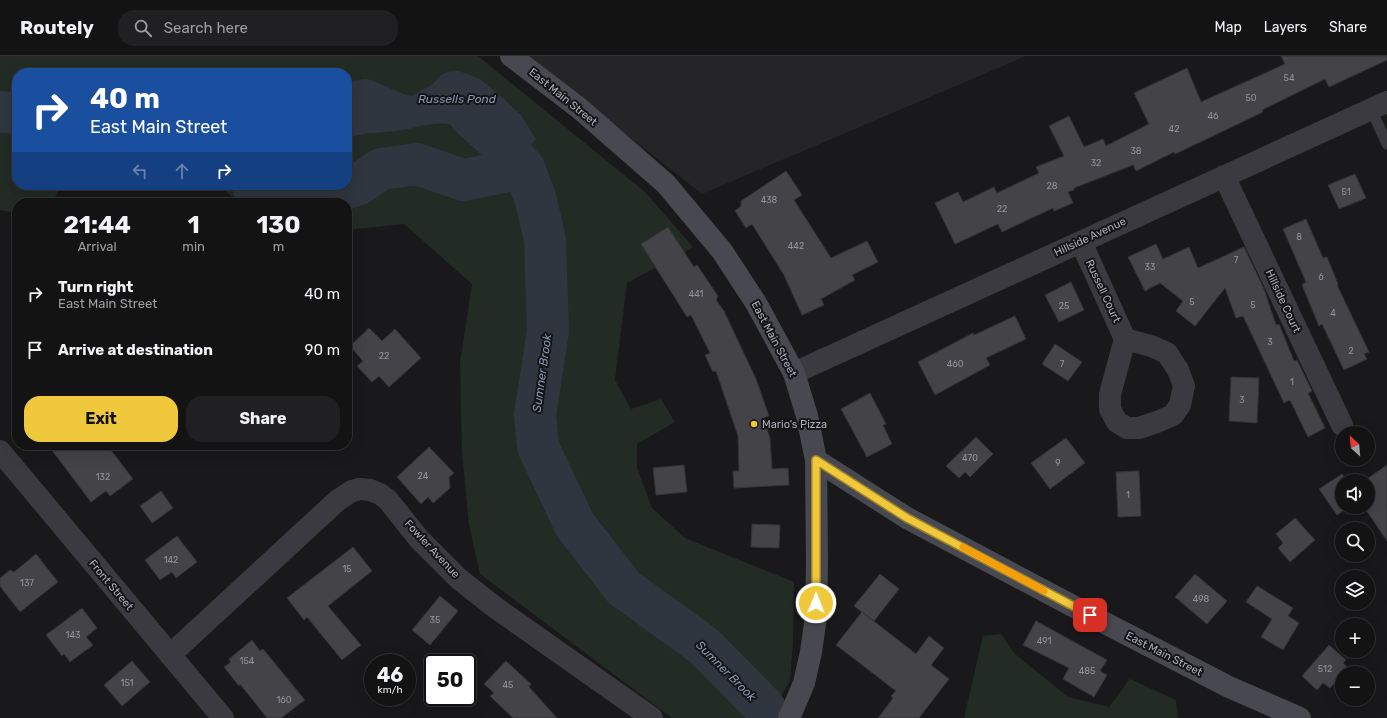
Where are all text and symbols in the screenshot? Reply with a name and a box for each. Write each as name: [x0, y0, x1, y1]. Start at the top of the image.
search box: [118, 10, 398, 46]
text: Routely: [20, 16, 94, 39]
icon: search: [132, 17, 154, 39]
text: Search here: [164, 19, 248, 37]
text: Map: [1215, 19, 1242, 36]
text: Layers: [1264, 19, 1307, 36]
text: Share: [1329, 19, 1367, 36]
street label: East Main Street: [526, 66, 600, 129]
house number: 54: [1284, 73, 1295, 83]
text: 40 m: [90, 82, 160, 115]
icon: right: [24, 84, 76, 136]
water label: Russells Pond: [418, 92, 497, 106]
house number: 50: [1245, 93, 1257, 103]
house number: 46: [1207, 111, 1219, 121]
text: East Main Street: [90, 116, 227, 138]
house number: 42: [1169, 124, 1179, 134]
house number: 38: [1130, 146, 1142, 156]
house number: 32: [1091, 158, 1101, 168]
icon: left: [129, 160, 151, 182]
icon: ahead: [171, 160, 193, 182]
icon: right: [213, 160, 235, 182]
house number: 28: [1046, 181, 1058, 191]
house number: 51: [1341, 187, 1351, 197]
house number: 438: [761, 195, 778, 205]
house number: 22: [997, 204, 1007, 214]
text: 21:44: [64, 211, 131, 239]
text: 1: [188, 211, 200, 239]
text: 130: [256, 211, 301, 239]
street label: Hillside Avenue: [1052, 215, 1128, 259]
house number: 8: [1296, 232, 1302, 242]
text: Arrival: [78, 239, 117, 254]
text: min: [182, 239, 205, 254]
text: m: [273, 239, 284, 254]
house number: 442: [788, 241, 804, 251]
house number: 7: [1234, 255, 1239, 265]
street label: Russell Court: [1083, 257, 1124, 325]
house number: 33: [1145, 262, 1155, 272]
street label: Hillside Court: [1263, 267, 1304, 335]
house number: 6: [1318, 272, 1324, 282]
text: Turn right: [58, 278, 133, 296]
icon: right: [24, 283, 46, 305]
text: 40 m: [304, 285, 340, 303]
house number: 441: [689, 289, 704, 299]
text: East Main Street: [58, 296, 157, 311]
house number: 5: [1189, 297, 1195, 307]
street label: East Main Street: [749, 299, 800, 380]
house number: 5: [1250, 300, 1256, 310]
house number: 25: [1059, 301, 1069, 311]
house number: 4: [1330, 308, 1336, 318]
water label: Sumner Brook: [530, 332, 555, 413]
house number: 3: [1267, 337, 1273, 347]
icon: arrive: [24, 339, 46, 361]
text: Arrive at destination: [58, 341, 213, 359]
text: 90 m: [305, 341, 340, 359]
house number: 2: [1348, 346, 1354, 356]
house number: 22: [379, 351, 389, 361]
house number: 460: [947, 359, 964, 369]
house number: 7: [1060, 359, 1065, 369]
house number: 1: [1290, 377, 1294, 387]
house number: 3: [1239, 395, 1245, 405]
button: Exit: [24, 396, 178, 442]
button: Share: [186, 396, 340, 442]
place label: Mario's Pizza: [762, 418, 827, 431]
marker: Mario's Pizza: [749, 419, 759, 429]
north arrow: [1335, 426, 1375, 466]
map controls: [1335, 426, 1375, 706]
house number: 470: [962, 453, 978, 463]
house number: 9: [1055, 458, 1061, 468]
house number: 24: [418, 471, 429, 481]
house number: 132: [96, 472, 110, 482]
button: sound: [1335, 474, 1375, 514]
house number: 1: [1126, 490, 1130, 500]
street label: Fowler Avenue: [402, 517, 462, 581]
button: search: [1335, 522, 1375, 562]
house number: 142: [164, 555, 178, 565]
street label: Front Street: [86, 557, 136, 613]
house number: 15: [342, 564, 352, 574]
button: layers: [1335, 570, 1375, 610]
house number: 137: [20, 578, 34, 588]
position arrow: [795, 582, 837, 624]
house number: 498: [1193, 594, 1210, 604]
pin: [1073, 598, 1107, 632]
icon: arrive: [1079, 604, 1101, 626]
house number: 35: [430, 615, 440, 625]
button: +: [1335, 618, 1375, 658]
street label: East Main Street: [1124, 629, 1205, 679]
house number: 143: [66, 630, 80, 640]
house number: 491: [1037, 636, 1051, 646]
water label: Sumner Brook: [693, 638, 759, 704]
speed limit sign: 50: [424, 654, 476, 706]
house number: 154: [240, 656, 255, 666]
text: 46: [377, 663, 403, 687]
house number: 512: [1318, 664, 1332, 674]
house number: 485: [1079, 666, 1095, 676]
button: −: [1335, 666, 1375, 706]
house number: 151: [121, 678, 134, 688]
house number: 45: [503, 680, 513, 690]
text: km/h: [378, 684, 402, 696]
house number: 160: [277, 695, 292, 705]

